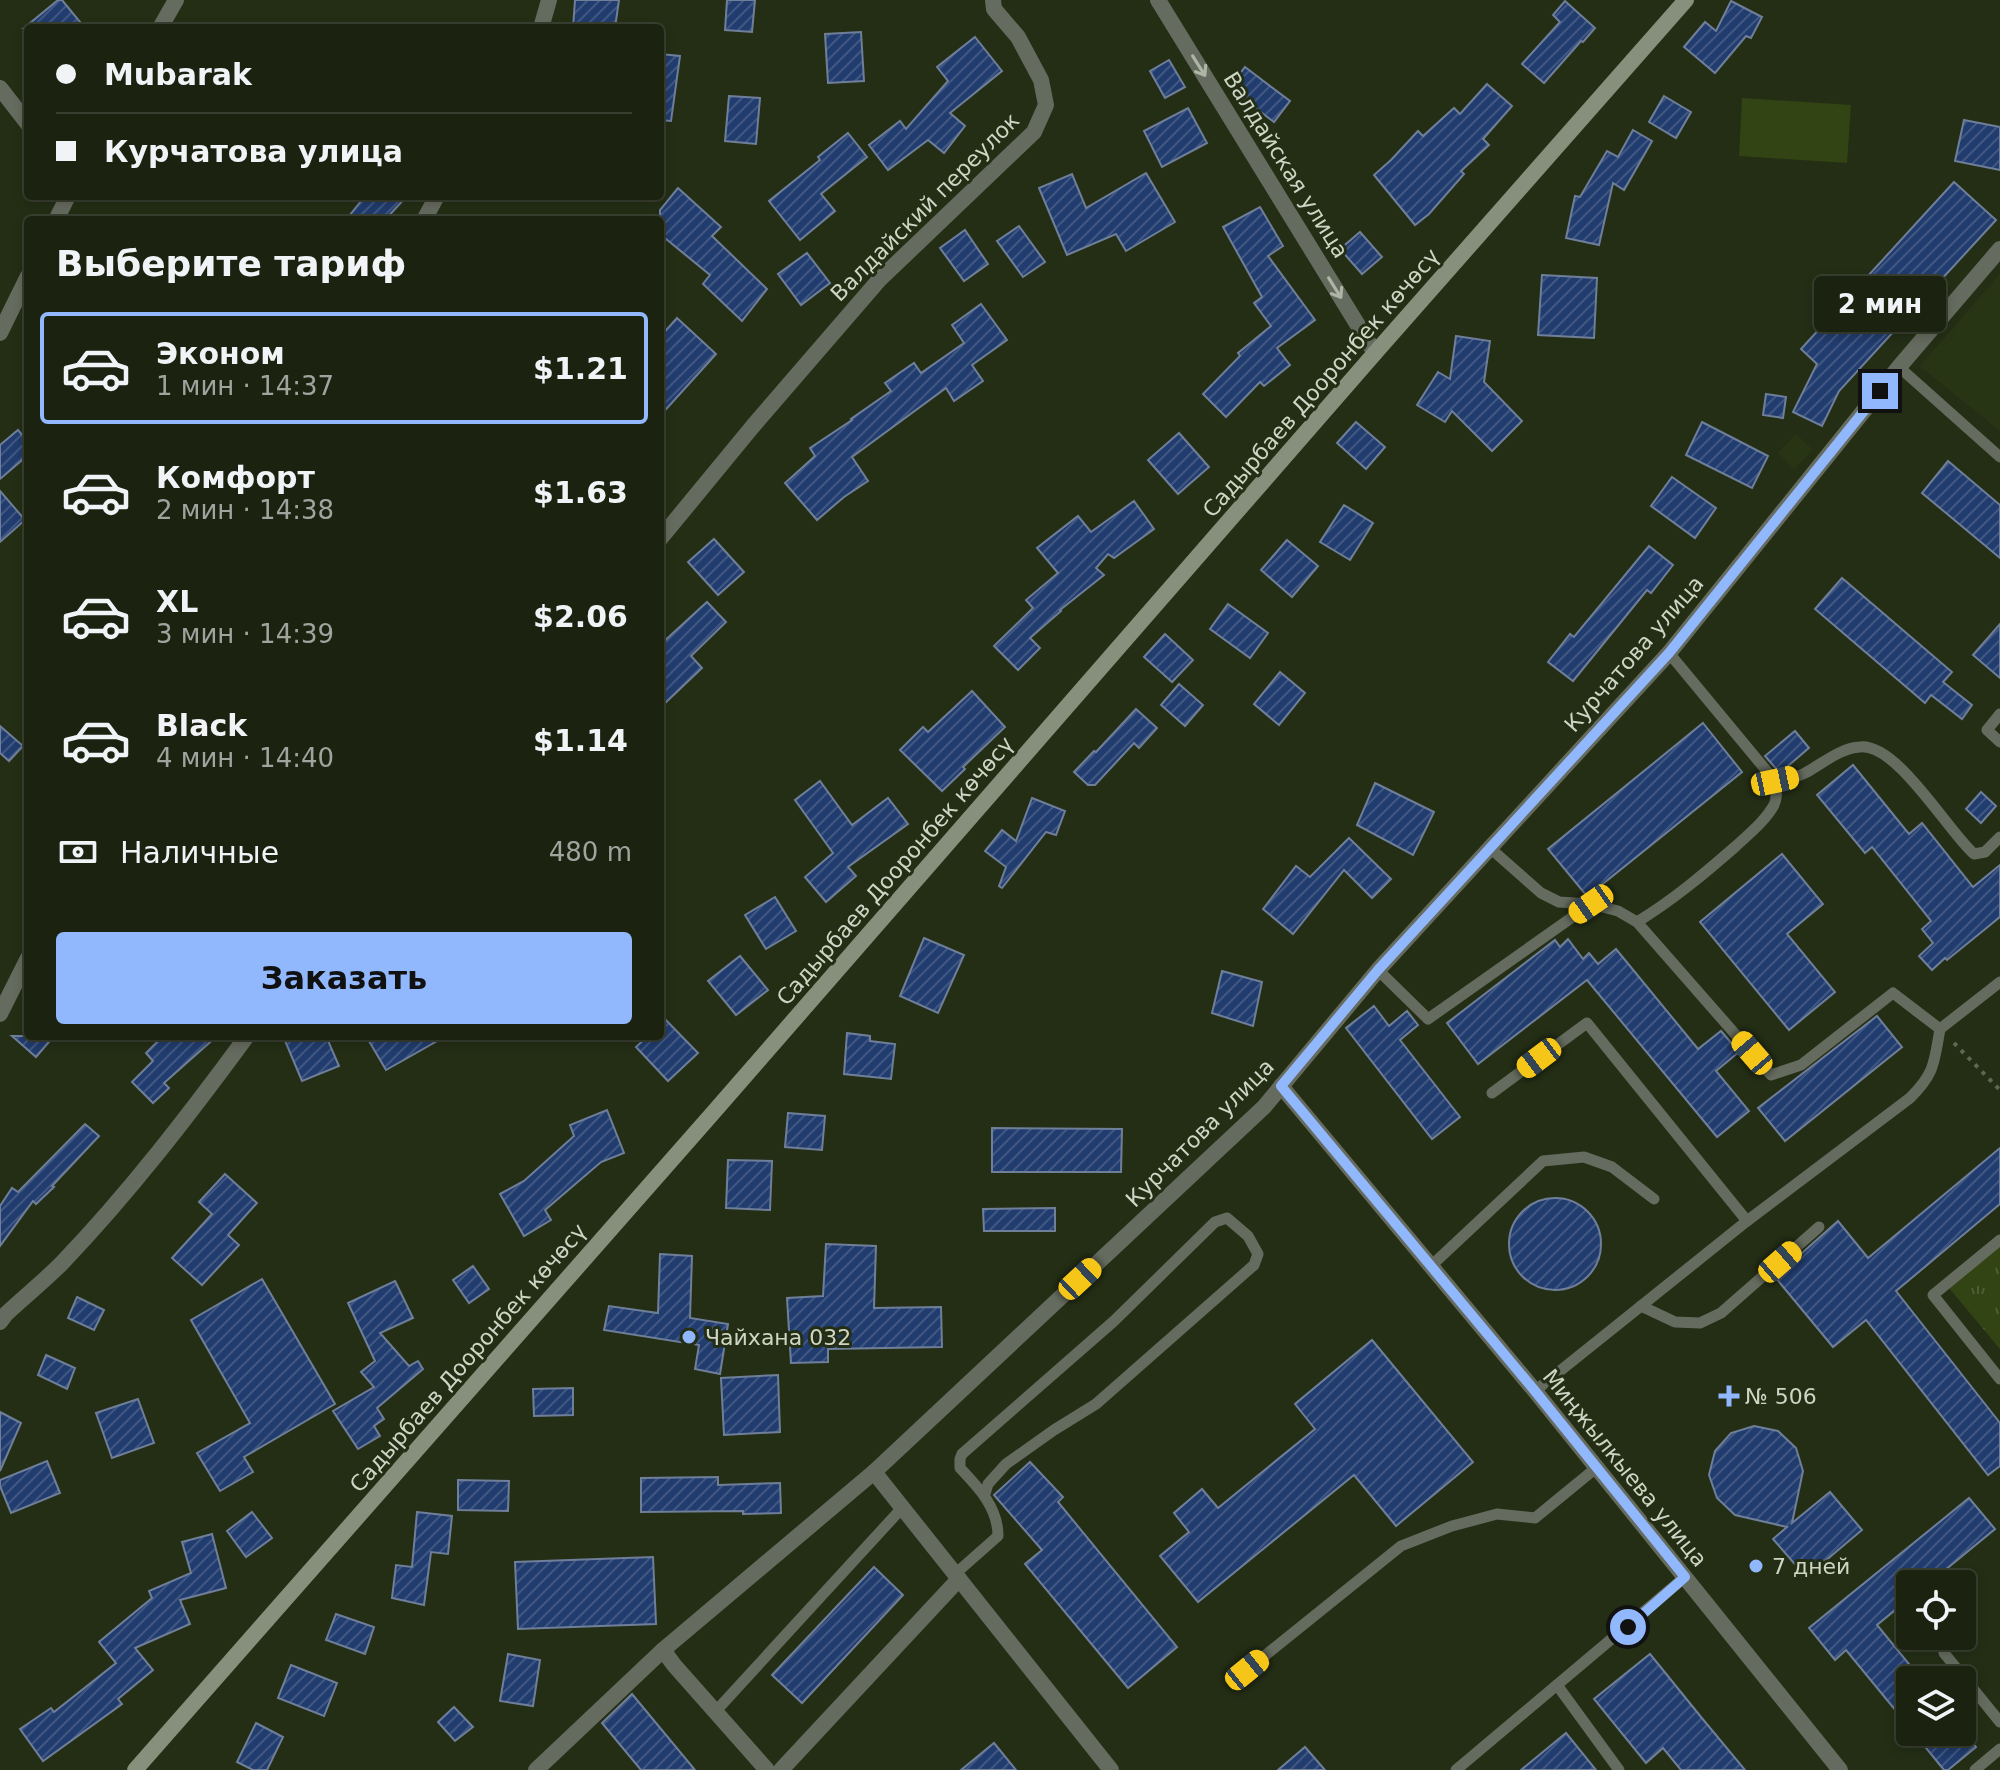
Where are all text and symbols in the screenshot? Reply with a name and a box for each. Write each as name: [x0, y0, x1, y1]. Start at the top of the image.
one-way arrow: [1191, 55, 1208, 77]
text: Mubarak: [104, 57, 252, 92]
street label: Валдайская улица: [1219, 67, 1353, 263]
street label: Валдайский переулок: [826, 108, 1024, 306]
text: Курчатова улица: [104, 134, 403, 169]
text: Выберите тариф: [56, 243, 406, 284]
street label: Садырбаев Дооронбек көчөсү: [1198, 244, 1444, 522]
callout: 2 мин: [1814, 275, 1946, 331]
one-way arrow: [1328, 276, 1344, 299]
text: 2 мин: [1838, 289, 1922, 319]
icon: car: [60, 332, 132, 404]
text: Эконом: [156, 336, 285, 371]
text: $1.21: [533, 351, 628, 386]
text: 1 мин · 14:37: [156, 371, 334, 401]
route end: [1862, 373, 1898, 409]
icon: car: [60, 456, 132, 528]
text: Комфорт: [156, 460, 315, 495]
text: $1.63: [533, 475, 628, 510]
text: 2 мин · 14:38: [156, 495, 334, 525]
street label: Курчатова улица: [1559, 571, 1709, 737]
icon: car: [60, 580, 132, 652]
text: XL: [156, 584, 198, 619]
text: $2.06: [533, 599, 628, 634]
text: 3 мин · 14:39: [156, 619, 334, 649]
icon: car: [60, 704, 132, 776]
text: Black: [156, 708, 247, 743]
text: $1.14: [533, 723, 628, 758]
street label: Садырбаев Дооронбек көчөсү: [772, 732, 1018, 1010]
text: 4 мин · 14:40: [156, 743, 334, 773]
car: [1749, 764, 1801, 798]
icon: cash: [56, 830, 100, 874]
text: Наличные: [120, 835, 279, 870]
text: 480 m: [549, 837, 632, 867]
car: [1564, 880, 1618, 928]
button: Заказать: [56, 932, 632, 1024]
car: [1727, 1027, 1777, 1079]
car: [1513, 1034, 1565, 1082]
street label: Курчатова улица: [1121, 1054, 1279, 1212]
street label: Садырбаев Дооронбек көчөсү: [345, 1219, 591, 1497]
car: [1754, 1237, 1806, 1287]
car: [1054, 1254, 1106, 1304]
place label: Чайхана 032: [705, 1325, 851, 1350]
marker: Чайхана 032: [680, 1328, 698, 1346]
street label: Миңжылкыева улица: [1538, 1364, 1712, 1572]
place label: № 506: [1745, 1384, 1817, 1409]
marker: № 506: [1720, 1387, 1738, 1405]
place label: 7 дней: [1772, 1554, 1850, 1579]
marker: 7 дней: [1747, 1557, 1765, 1575]
map controls: [1896, 1570, 1976, 1746]
button: locate: [1896, 1570, 1976, 1650]
route start: [1610, 1609, 1646, 1645]
car: [1221, 1646, 1273, 1694]
button: layers: [1896, 1666, 1976, 1746]

